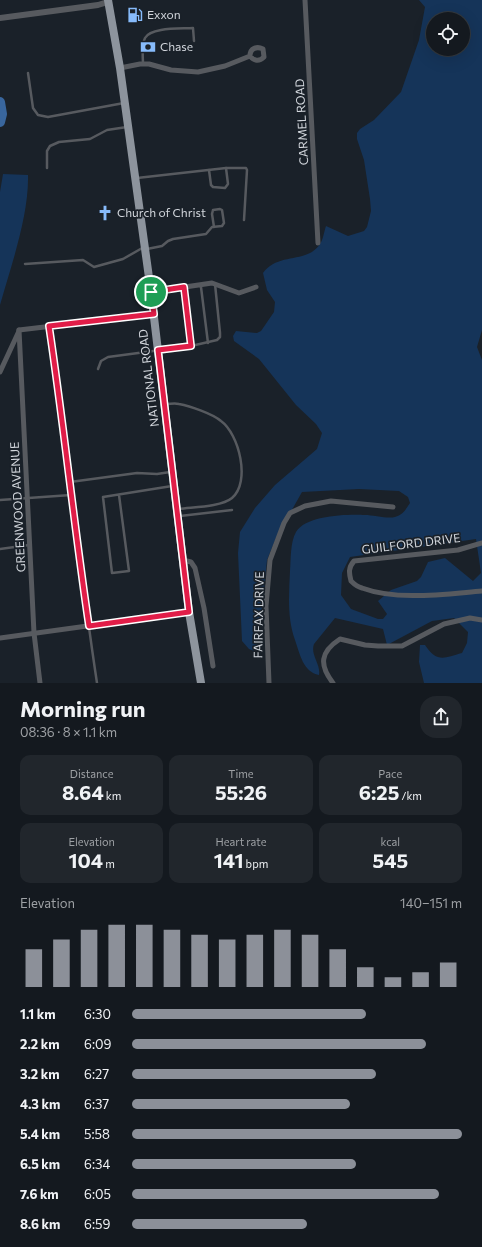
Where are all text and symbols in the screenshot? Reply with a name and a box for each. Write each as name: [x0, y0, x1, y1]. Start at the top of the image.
fuel station icon: Exxon: [126, 6, 144, 24]
place label: Exxon: [147, 7, 181, 21]
map controls: [426, 12, 470, 56]
button: locate: [426, 12, 470, 56]
bank icon: Chase: [139, 38, 157, 56]
place label: Chase: [160, 39, 193, 53]
street label: CARMEL ROAD: [292, 78, 310, 166]
church icon: Church of Christ: [96, 204, 114, 222]
place label: Church of Christ: [117, 205, 206, 219]
pin: [134, 275, 168, 309]
icon: arrive: [140, 281, 162, 303]
street label: NATIONAL ROAD: [135, 328, 161, 428]
street label: GREENWOOD AVENUE: [7, 441, 27, 573]
street label: GUILFORD DRIVE: [361, 530, 461, 556]
street label: FAIRFAX DRIVE: [250, 571, 266, 658]
text: Morning run: [20, 695, 146, 722]
button: share: [420, 696, 462, 738]
text: 08:36 · 8 × 1.1 km: [20, 724, 117, 740]
text: Distance: [70, 767, 114, 780]
text: Time: [228, 767, 254, 780]
text: Pace: [378, 767, 402, 780]
text: 8.64: [62, 780, 104, 804]
text: 55:26: [215, 780, 267, 804]
text: 6:25: [359, 780, 399, 804]
text: km: [104, 789, 121, 802]
text: /km: [399, 789, 422, 802]
text: Elevation: [68, 835, 115, 848]
text: Heart rate: [215, 835, 267, 848]
text: kcal: [380, 835, 400, 848]
text: 104: [68, 848, 103, 872]
text: 141: [214, 848, 244, 872]
text: 545: [373, 848, 408, 872]
text: m: [103, 857, 115, 870]
text: bpm: [244, 857, 268, 870]
text: Elevation: [20, 895, 75, 911]
text: 140–151 m: [400, 895, 462, 911]
text: 1.1 km: [20, 1006, 56, 1022]
text: 6:30: [84, 1006, 111, 1022]
text: 2.2 km: [20, 1036, 60, 1052]
text: 6:09: [84, 1036, 111, 1052]
text: 3.2 km: [20, 1066, 60, 1082]
text: 6:27: [84, 1066, 109, 1082]
text: 4.3 km: [20, 1096, 60, 1112]
text: 6:37: [84, 1096, 109, 1112]
text: 5.4 km: [20, 1126, 60, 1142]
text: 5:58: [84, 1126, 110, 1142]
text: 6.5 km: [20, 1156, 60, 1172]
text: 6:34: [84, 1156, 110, 1172]
text: 7.6 km: [20, 1186, 59, 1202]
text: 6:05: [84, 1186, 111, 1202]
text: 8.6 km: [20, 1216, 60, 1232]
text: 6:59: [84, 1216, 110, 1232]

